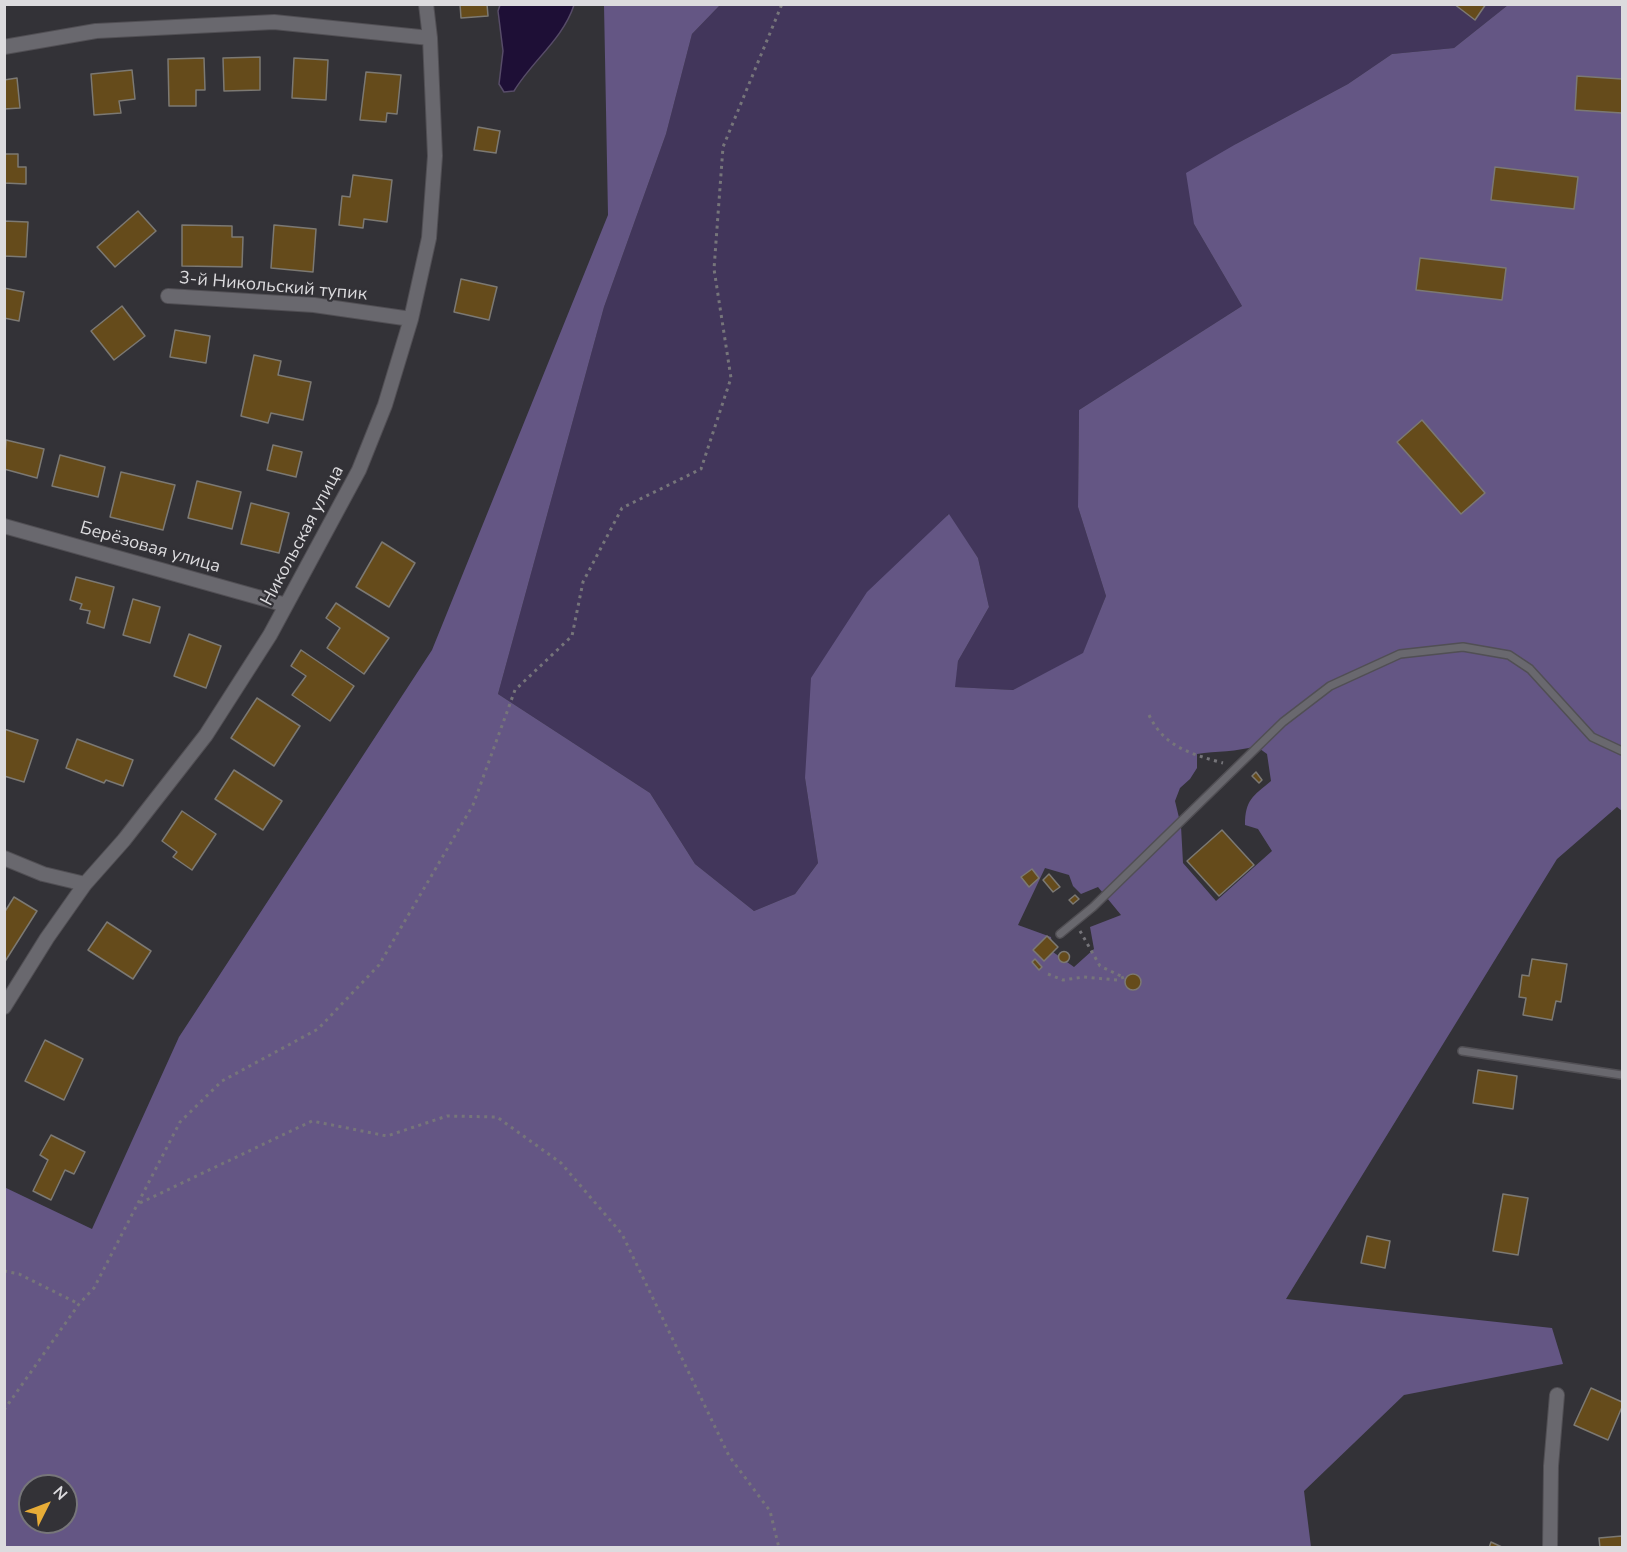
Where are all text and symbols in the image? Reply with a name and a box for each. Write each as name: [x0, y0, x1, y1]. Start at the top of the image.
street label: 3-й Никольский тупик: [178, 268, 368, 306]
street label: Никольская улица: [257, 462, 349, 610]
street label: Берёзовая улица: [77, 518, 223, 578]
north arrow: [18, 1474, 78, 1534]
text: N: [48, 1481, 72, 1505]

